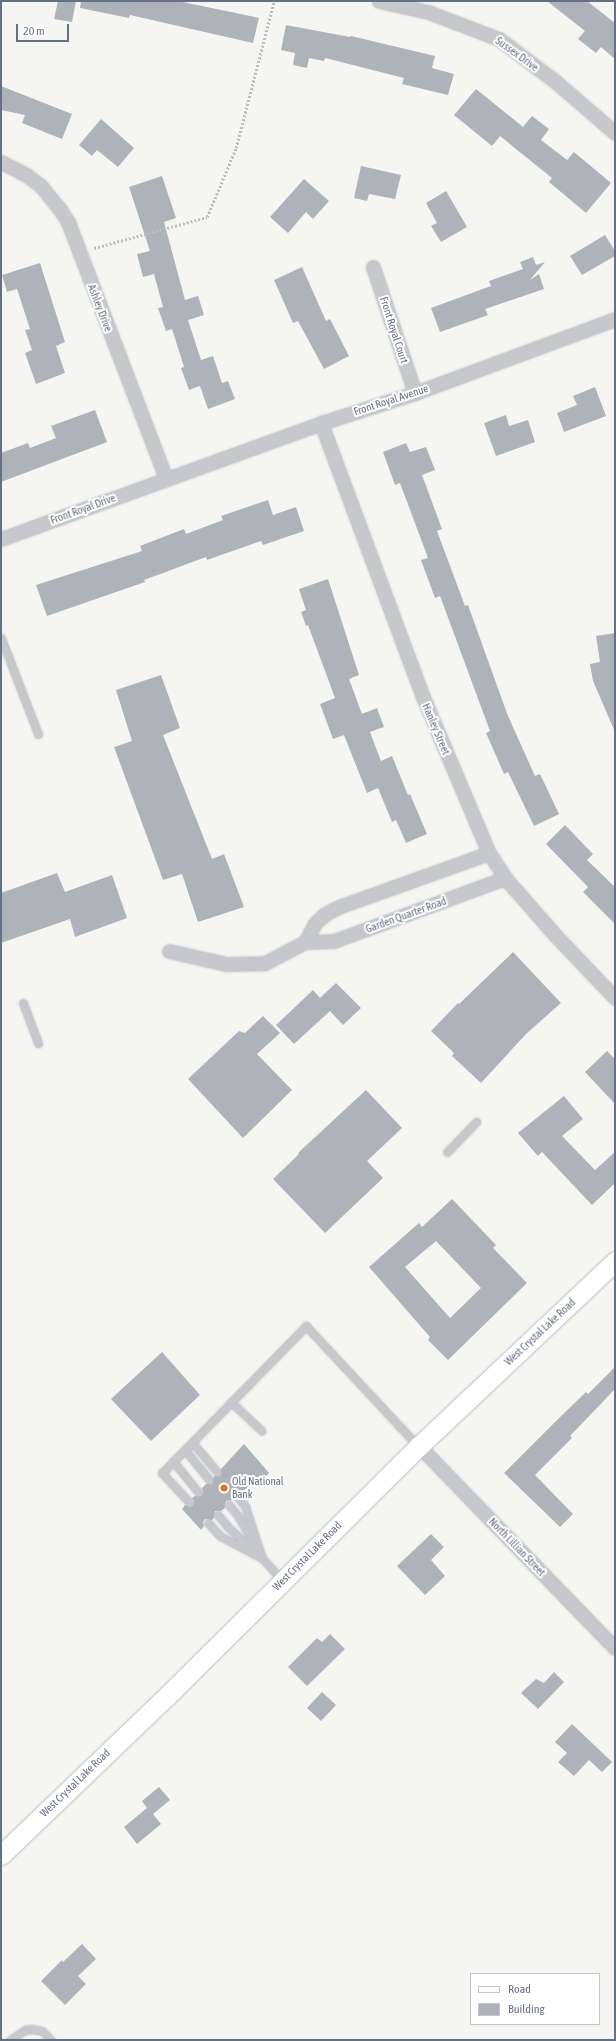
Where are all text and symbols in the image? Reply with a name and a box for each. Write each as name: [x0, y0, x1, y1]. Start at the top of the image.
scale bar: [18, 16, 71, 42]
text: 20 m: [23, 24, 45, 38]
street label: Sussex Drive: [493, 34, 541, 74]
street label: Ashley Drive: [85, 282, 115, 334]
street label: Front Royal Court: [377, 295, 411, 365]
street label: Front Royal Avenue: [352, 382, 430, 418]
street label: Front Royal Drive: [49, 491, 117, 527]
street label: Hanley Street: [419, 701, 453, 757]
street label: Garden Quarter Road: [364, 894, 448, 936]
street label: West Crystal Lake Road: [502, 1296, 578, 1368]
place label: Old National Bank: [232, 1475, 284, 1501]
marker: Old National Bank: [219, 1483, 229, 1493]
street label: North Lillian Street: [486, 1515, 548, 1579]
street label: West Crystal Lake Road: [270, 1519, 344, 1593]
street label: West Crystal Lake Road: [37, 1746, 113, 1820]
legend: [470, 1973, 600, 2025]
text: Road: [508, 1982, 531, 1996]
text: Building: [508, 2002, 545, 2016]

